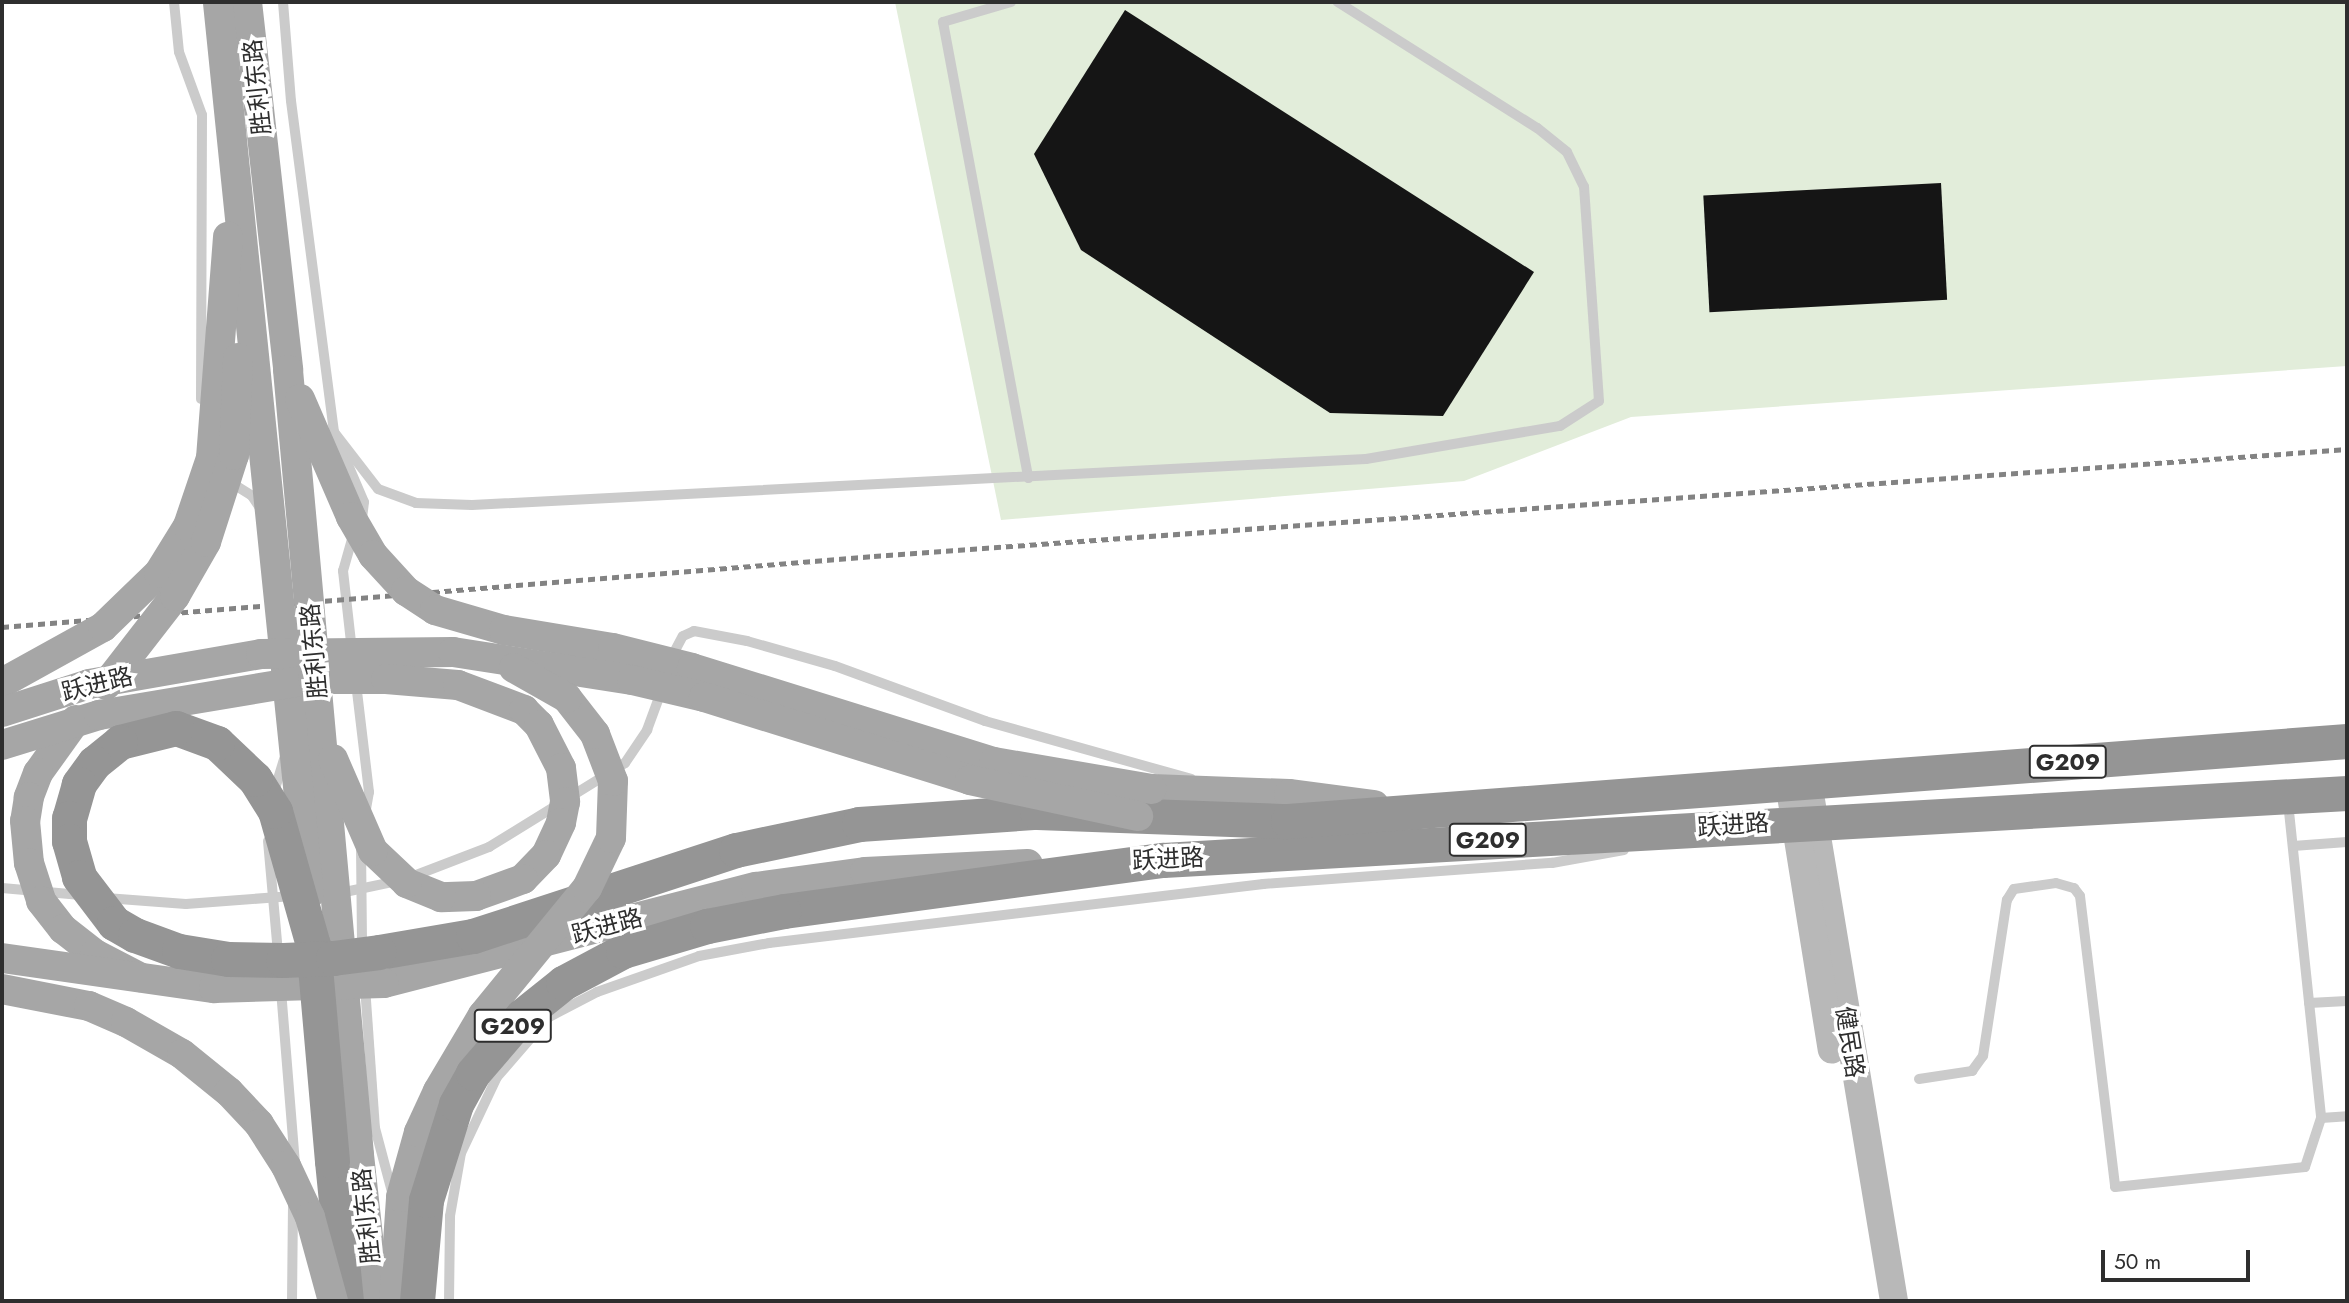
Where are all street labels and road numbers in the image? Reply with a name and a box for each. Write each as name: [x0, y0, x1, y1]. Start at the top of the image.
street label: 胜利东路: [238, 38, 276, 136]
street label: 胜利东路: [295, 602, 333, 700]
street label: 跃进路: [59, 661, 135, 707]
road number: G209: [2028, 742, 2108, 782]
street label: 跃进路: [1696, 808, 1770, 842]
road number: G209: [1448, 820, 1528, 860]
street label: 跃进路: [1131, 843, 1205, 875]
street label: 跃进路: [568, 903, 646, 949]
street label: 健民路: [1830, 1004, 1870, 1080]
road number: G209: [473, 1007, 553, 1046]
street label: 胜利东路: [347, 1167, 385, 1265]

